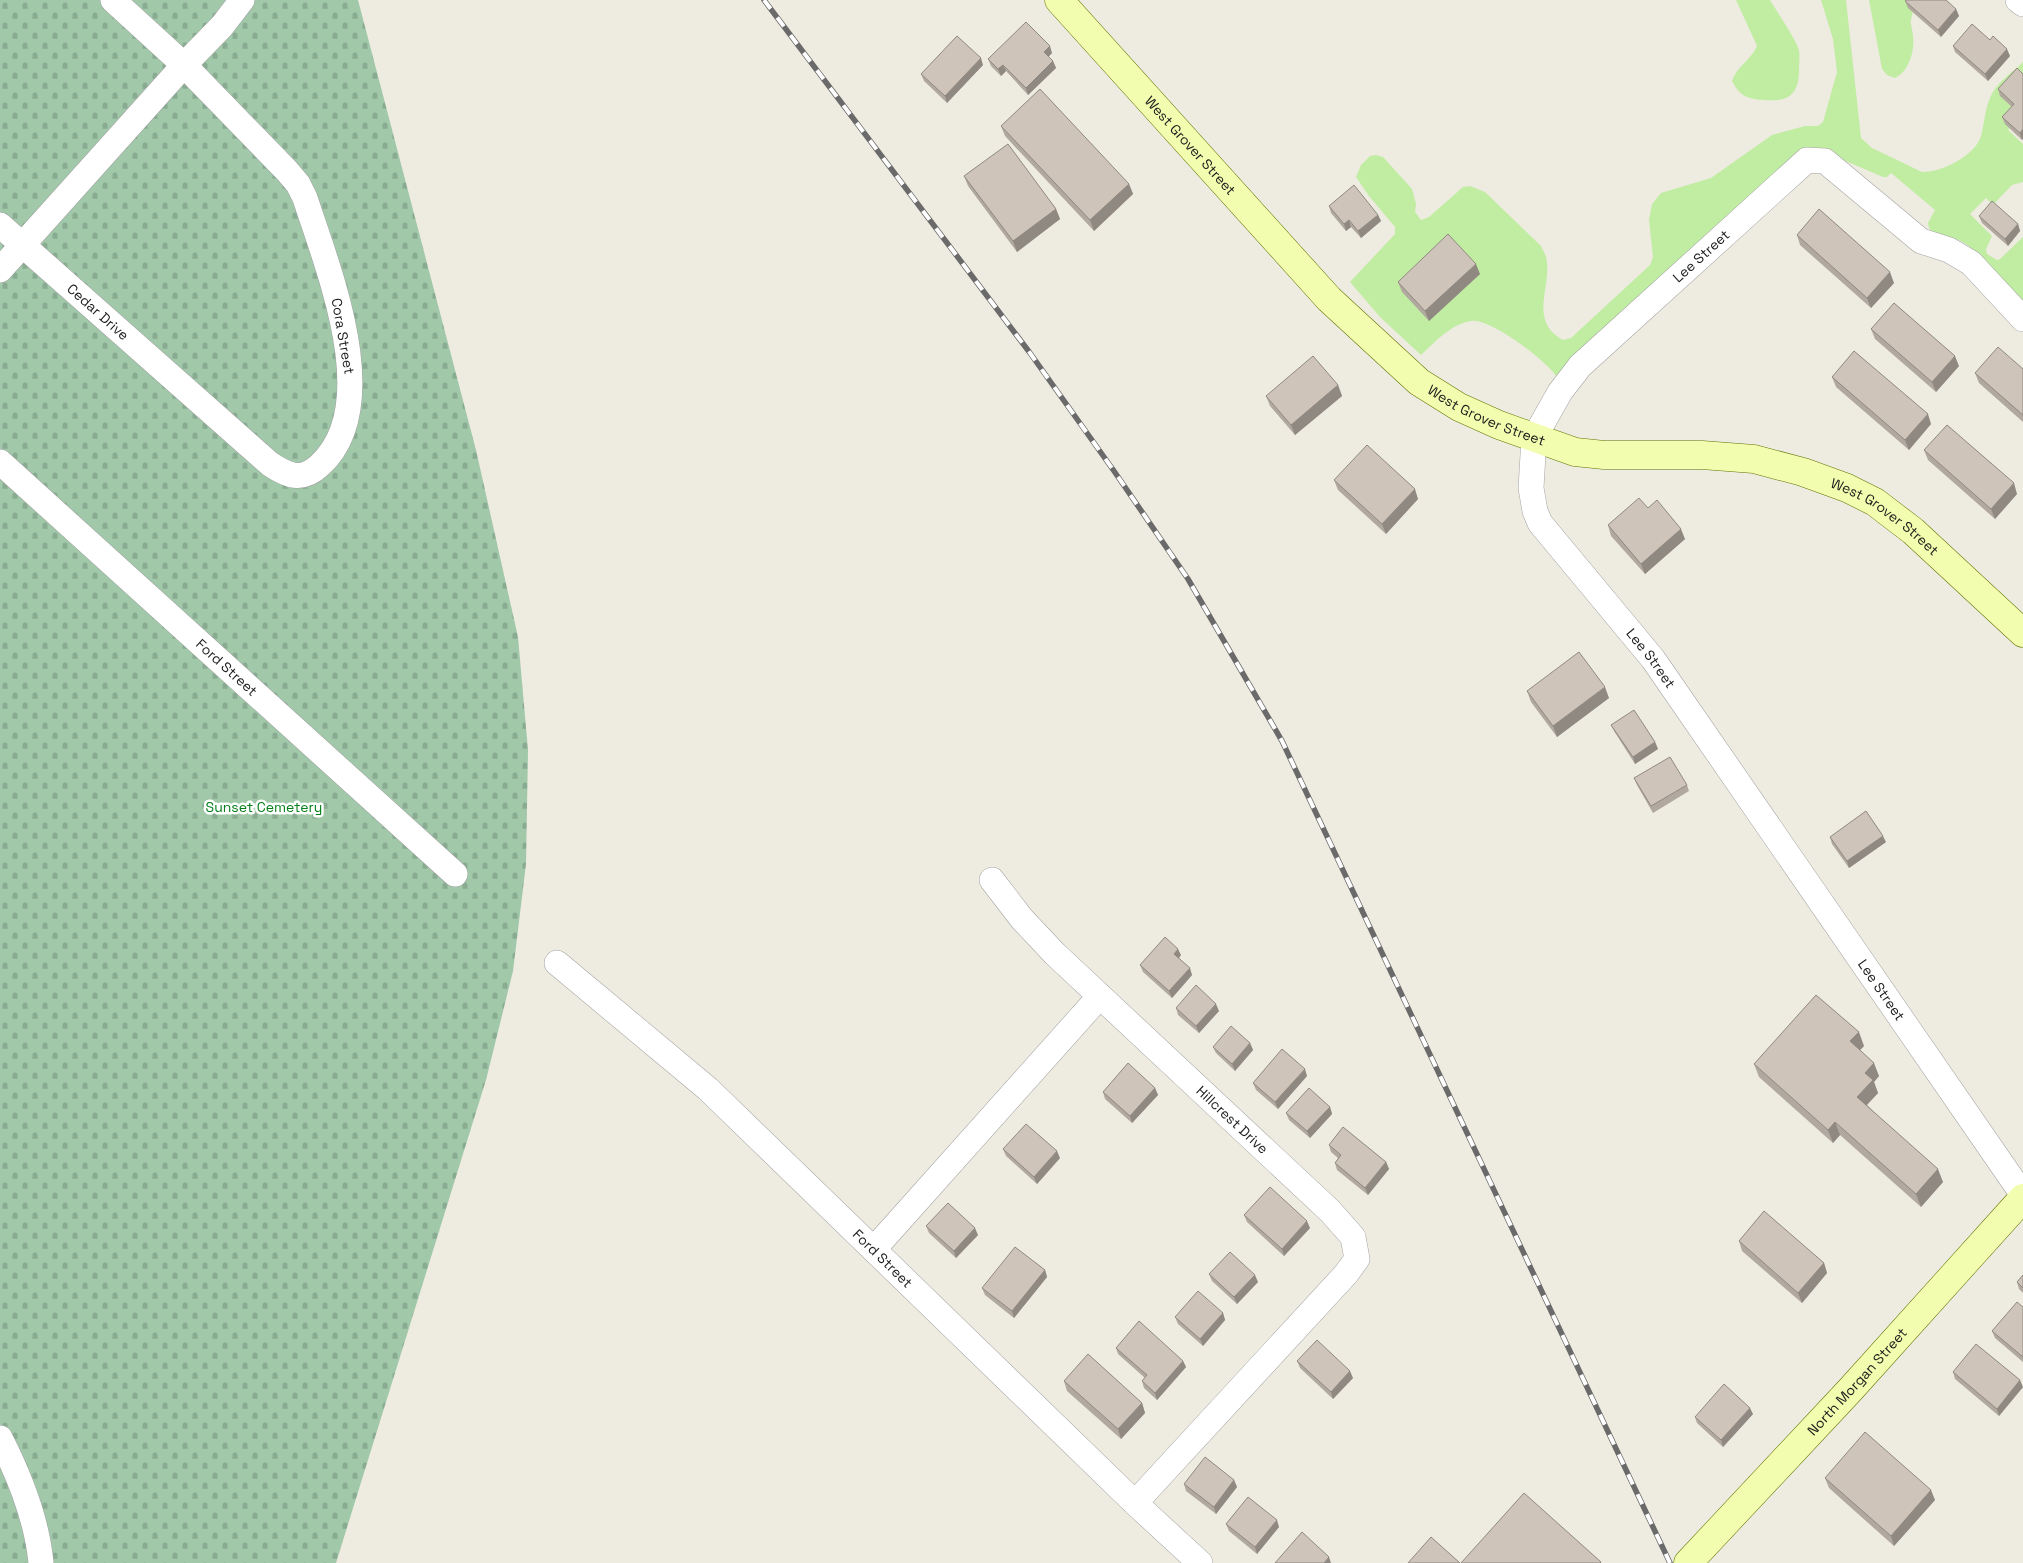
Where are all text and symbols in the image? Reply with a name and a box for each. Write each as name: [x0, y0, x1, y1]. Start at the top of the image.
street label: West Grover Street: [1141, 92, 1240, 199]
street label: Lee Street: [1669, 226, 1733, 286]
street label: Cedar Drive: [63, 280, 133, 344]
street label: Cora Street: [327, 296, 359, 376]
street label: West Grover Street: [1424, 381, 1548, 450]
street label: West Grover Street: [1828, 474, 1942, 559]
street label: Lee Street: [1622, 625, 1679, 692]
street label: Ford Street: [192, 635, 261, 700]
park label: Sunset Cemetery: [206, 798, 322, 816]
street label: Lee Street: [1854, 956, 1909, 1024]
street label: Hillcrest Drive: [1193, 1082, 1272, 1158]
street label: Ford Street: [849, 1225, 916, 1292]
street label: North Morgan Street: [1803, 1324, 1911, 1439]

